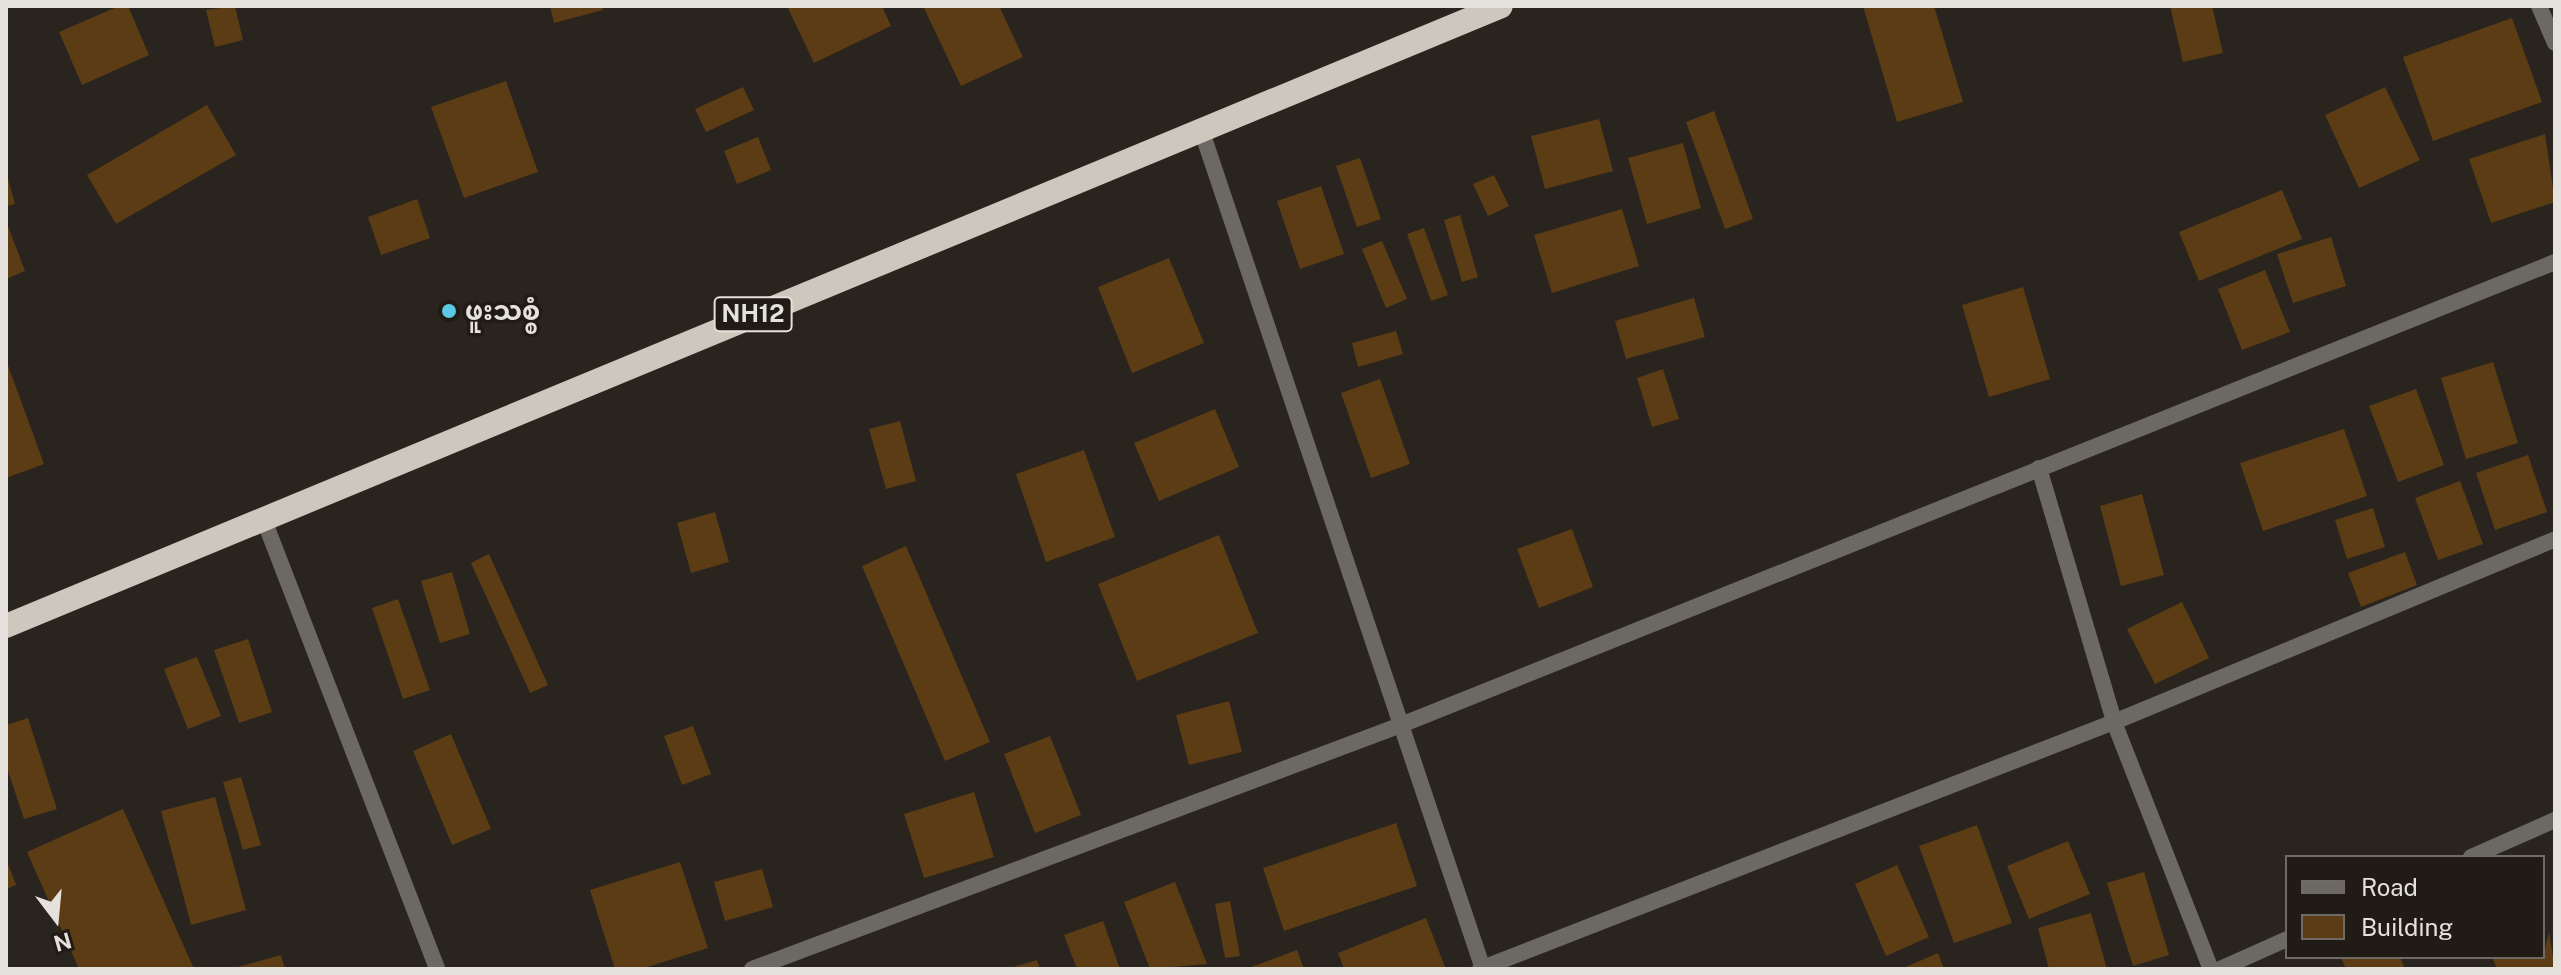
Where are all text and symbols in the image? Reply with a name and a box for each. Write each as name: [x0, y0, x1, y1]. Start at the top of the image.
road number: NH12: [713, 294, 793, 334]
place label: ဖူးသစ္စံ: [465, 295, 540, 327]
marker: ဖူးသစ္စံ: [440, 302, 458, 320]
legend: [2285, 855, 2545, 959]
text: Road: [2361, 873, 2418, 901]
north arrow: [16, 879, 96, 959]
text: Building: [2361, 913, 2453, 941]
text: N: [51, 927, 74, 957]

